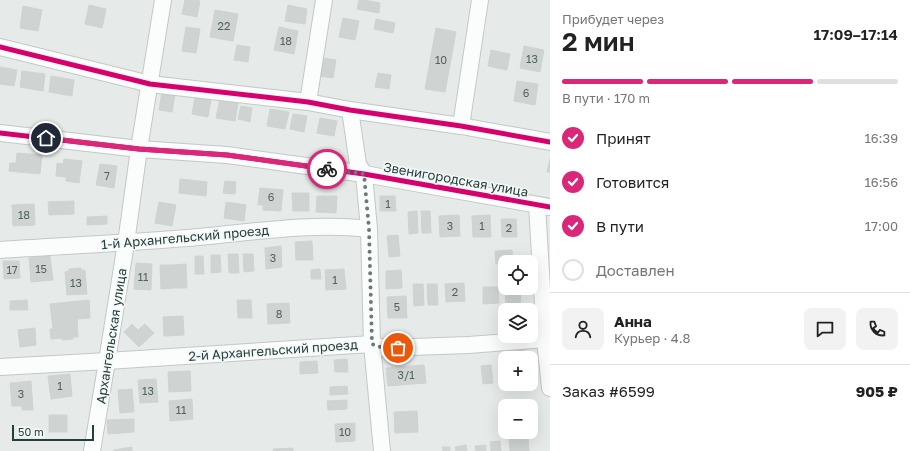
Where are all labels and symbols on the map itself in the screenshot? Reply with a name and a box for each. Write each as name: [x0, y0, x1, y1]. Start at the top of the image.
house number: 22: [218, 19, 230, 32]
house number: 18: [280, 34, 292, 47]
house number: 13: [526, 52, 538, 65]
house number: 10: [435, 53, 447, 66]
house number: 6: [523, 86, 530, 99]
pin: [29, 121, 63, 155]
courier: [307, 149, 347, 189]
street label: Звенигородская улица: [382, 158, 530, 200]
house number: 7: [104, 169, 110, 182]
house number: 6: [268, 190, 275, 203]
house number: 1: [385, 197, 391, 210]
house number: 18: [18, 208, 30, 221]
house number: 3: [447, 219, 453, 232]
house number: 1: [479, 219, 485, 232]
house number: 2: [506, 221, 512, 234]
street label: 1-й Архангельский проезд: [100, 222, 270, 252]
house number: 3: [270, 251, 276, 264]
house number: 15: [35, 262, 47, 275]
house number: 17: [6, 263, 18, 276]
street label: Архангельская улица: [92, 267, 130, 405]
house number: 11: [138, 270, 148, 283]
house number: 1: [332, 273, 338, 286]
house number: 13: [70, 276, 82, 289]
house number: 2: [452, 285, 458, 298]
house number: 5: [394, 300, 400, 313]
house number: 8: [276, 307, 283, 320]
pin: [381, 331, 415, 365]
street label: 2-й Архангельский проезд: [188, 336, 358, 364]
house number: 3/1: [397, 368, 415, 381]
house number: 1: [57, 379, 63, 392]
house number: 13: [142, 384, 154, 397]
house number: 3: [18, 387, 24, 400]
house number: 11: [176, 403, 186, 416]
scale bar: [12, 423, 94, 442]
house number: 10: [339, 425, 351, 438]

